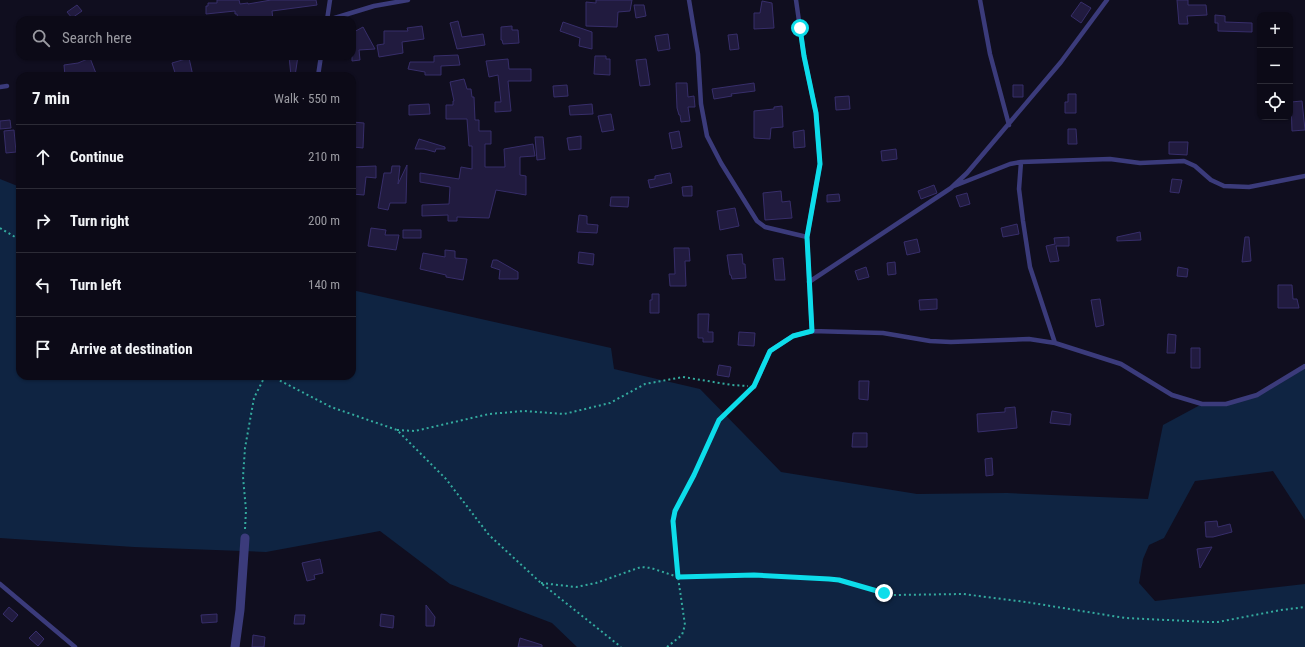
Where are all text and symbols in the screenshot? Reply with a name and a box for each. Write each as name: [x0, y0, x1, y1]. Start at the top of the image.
map controls: [1257, 12, 1293, 120]
button: +: [1257, 12, 1293, 48]
search box: [16, 16, 356, 60]
route start: [791, 19, 809, 37]
icon: search: [30, 27, 52, 49]
text: Search here: [62, 29, 132, 47]
button: −: [1257, 48, 1293, 84]
button: locate: [1257, 84, 1293, 120]
text: 7 min: [32, 88, 70, 108]
text: Walk · 550 m: [274, 91, 340, 106]
icon: ahead: [32, 146, 54, 168]
text: Continue: [70, 148, 124, 166]
text: 210 m: [308, 149, 340, 164]
icon: right: [32, 210, 54, 232]
text: Turn right: [70, 212, 129, 230]
text: 200 m: [308, 213, 340, 228]
icon: left: [32, 274, 54, 296]
text: Turn left: [70, 276, 121, 294]
text: 140 m: [308, 277, 340, 292]
icon: arrive: [32, 338, 54, 360]
text: Arrive at destination: [70, 340, 193, 358]
route end: [875, 584, 893, 602]

